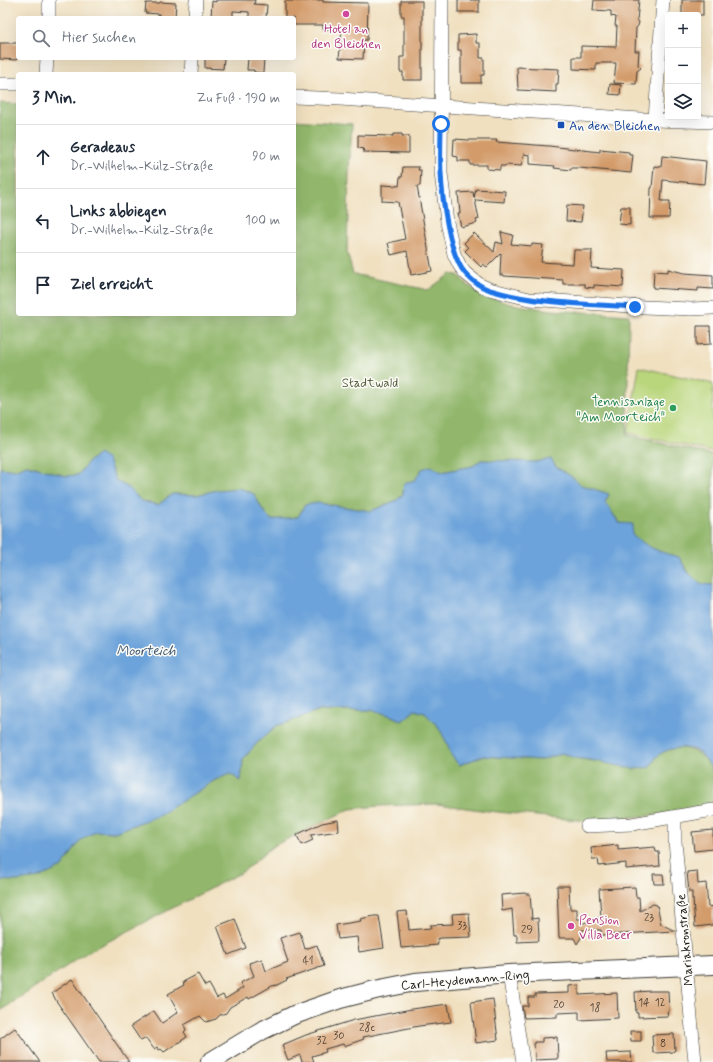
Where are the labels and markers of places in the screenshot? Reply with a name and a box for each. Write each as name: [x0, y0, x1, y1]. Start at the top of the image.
marker: Hotel an den Bleichen: [341, 9, 351, 19]
place label: Hotel an den Bleichen: [311, 21, 381, 53]
place label: An den Bleichen: [569, 118, 660, 135]
marker: An den Bleichen: [556, 120, 566, 130]
place label: Tennisanlage "Am Moorteich": [576, 394, 665, 426]
marker: Tennisanlage "Am Moorteich": [668, 403, 678, 413]
place label: Pension Villa Beer: [579, 912, 633, 944]
marker: Pension Villa Beer: [566, 921, 576, 931]

